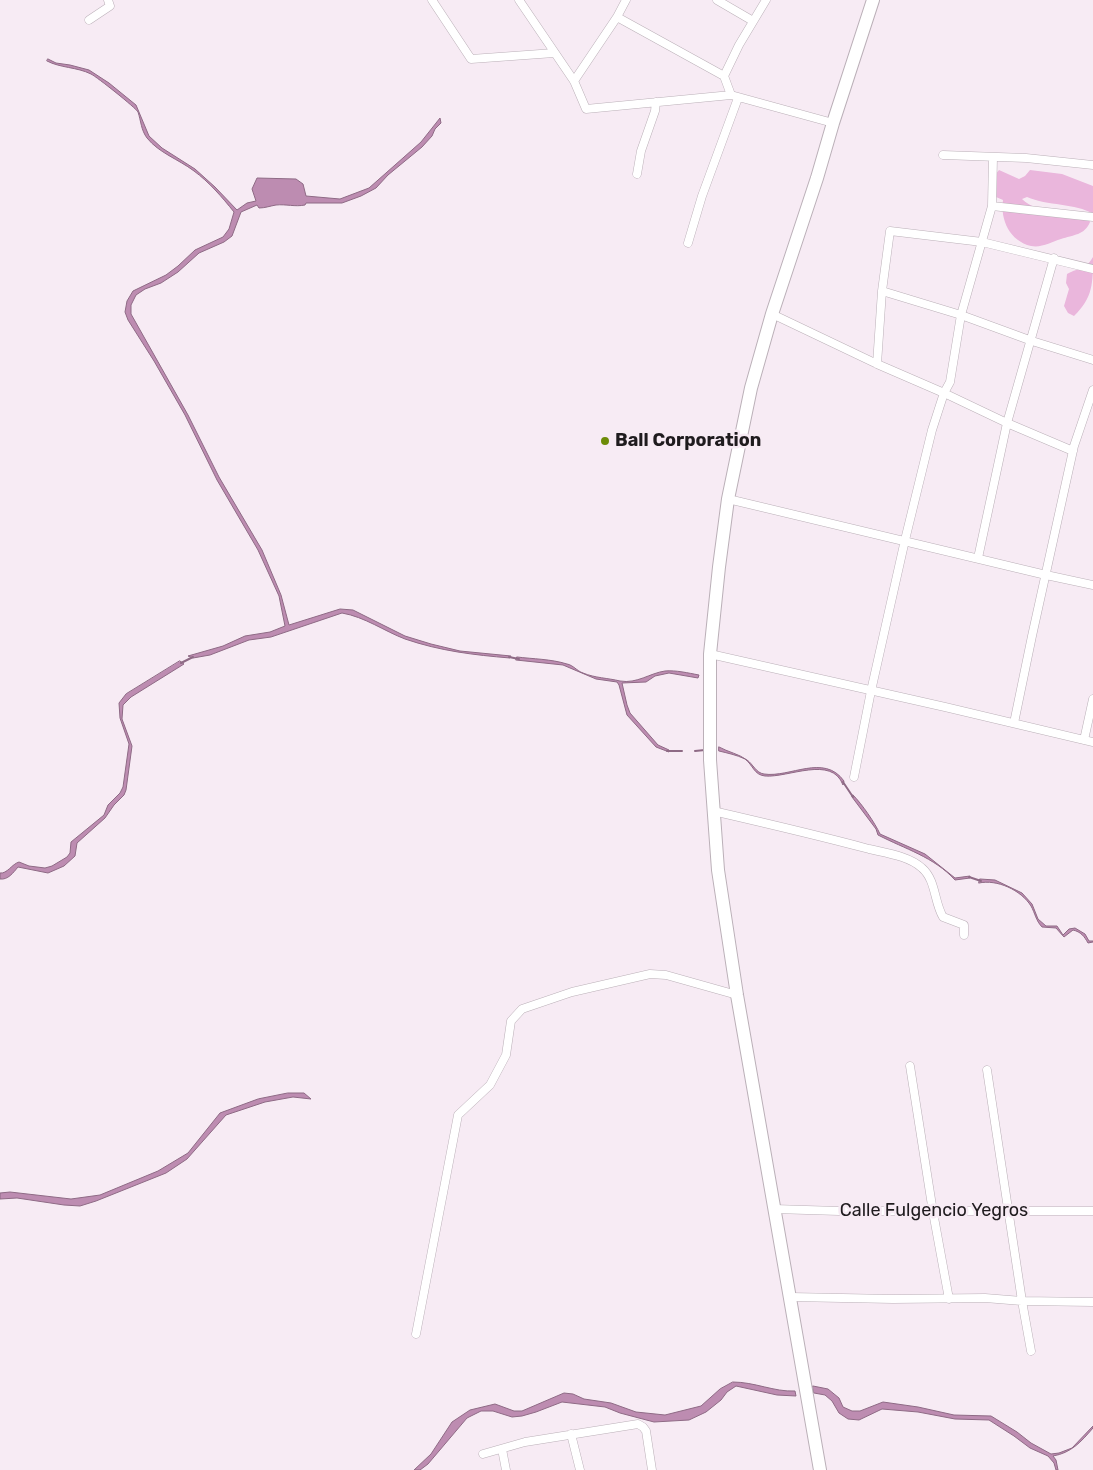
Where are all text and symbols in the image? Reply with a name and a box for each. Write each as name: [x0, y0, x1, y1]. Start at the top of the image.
place label: Ball Corporation: [615, 430, 761, 452]
marker: Ball Corporation: [599, 435, 611, 447]
street label: Calle Fulgencio Yegros: [840, 1200, 1028, 1222]

